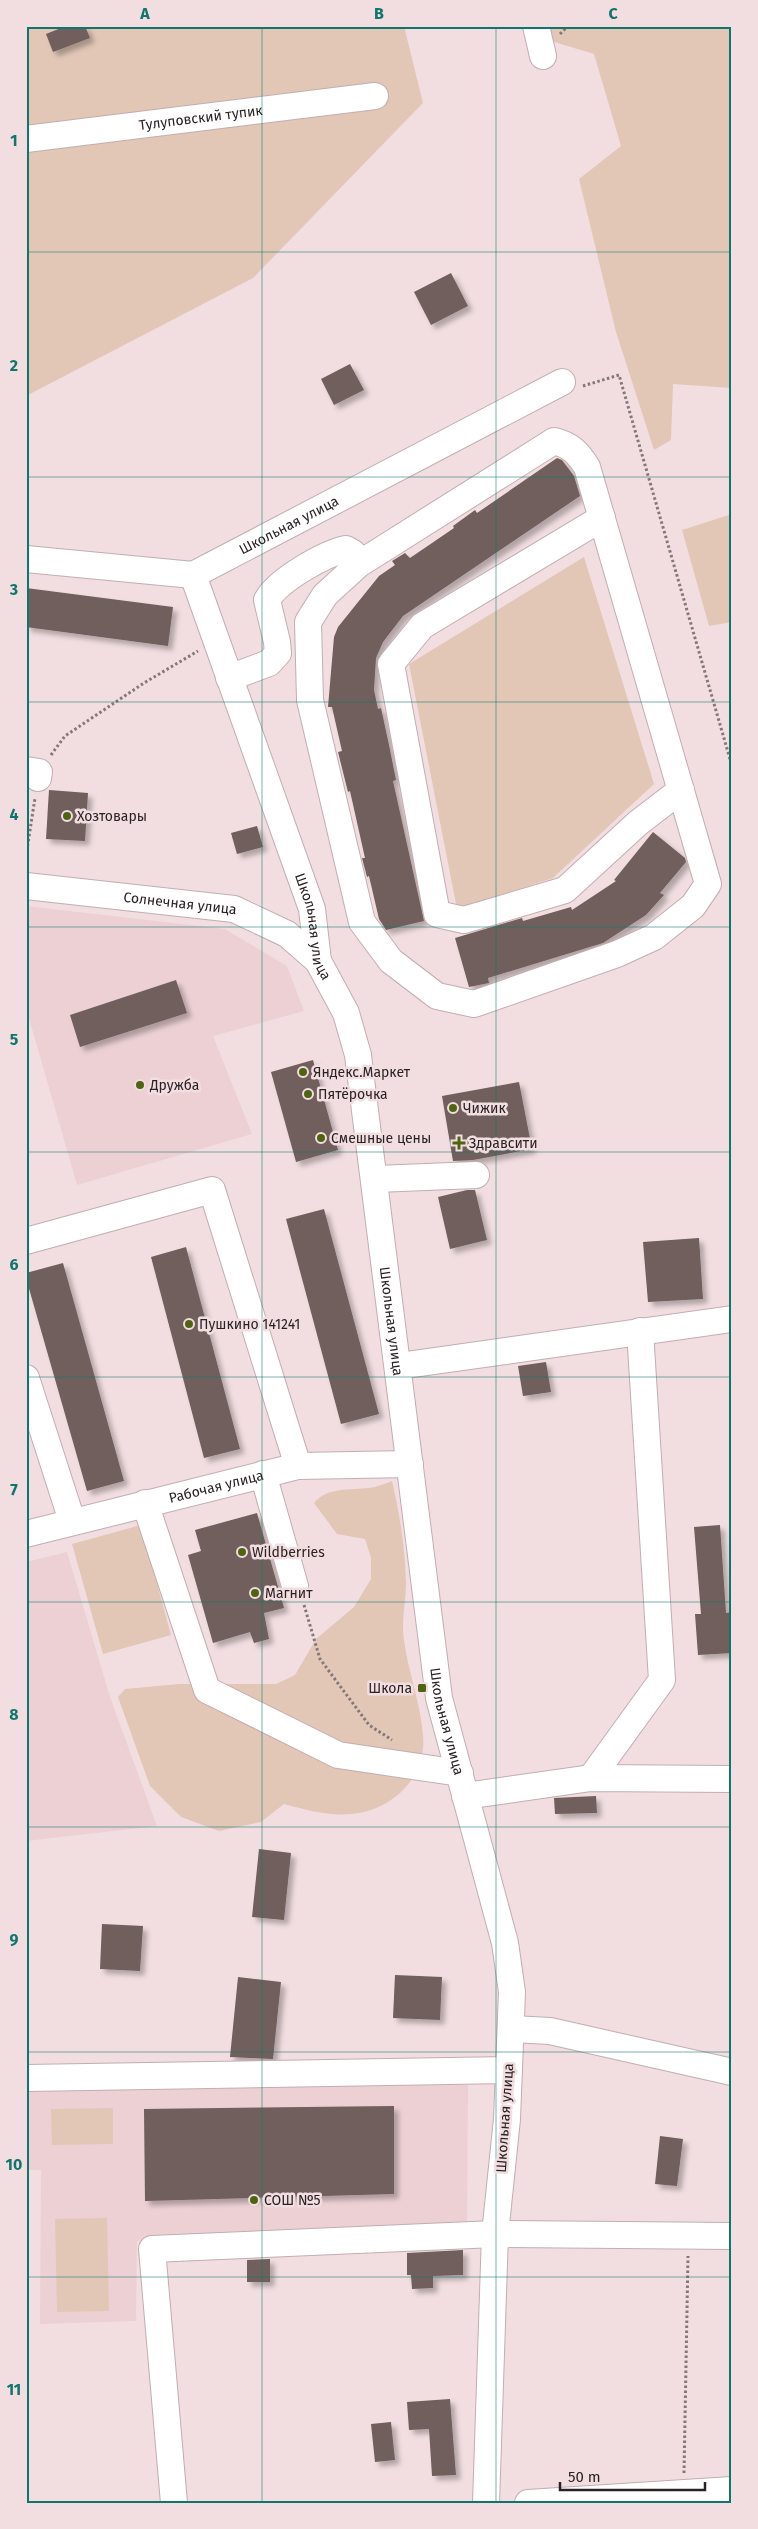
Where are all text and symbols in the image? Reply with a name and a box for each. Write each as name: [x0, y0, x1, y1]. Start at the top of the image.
text: A: [139, 4, 150, 23]
text: B: [374, 4, 384, 23]
text: C: [608, 4, 618, 23]
street label: Тулуповский тупик: [138, 101, 264, 134]
text: 1: [10, 131, 18, 150]
text: 2: [10, 356, 18, 375]
street label: Школьная улица: [236, 492, 341, 558]
text: 3: [9, 580, 18, 599]
text: 4: [9, 805, 19, 824]
place label: Хозтовары: [77, 808, 147, 825]
marker: Хозтовары: [61, 810, 73, 822]
street label: Школьная улица: [291, 871, 335, 983]
street label: Солнечная улица: [123, 888, 238, 918]
text: 5: [10, 1030, 19, 1049]
place label: Яндекс.Маркет: [313, 1064, 411, 1081]
marker: Яндекс.Маркет: [297, 1066, 309, 1078]
place label: Дружба: [149, 1077, 199, 1094]
marker: Дружба: [134, 1079, 146, 1091]
place label: Пятёрочка: [318, 1086, 388, 1103]
marker: Пятёрочка: [302, 1088, 314, 1100]
place label: Чижик: [463, 1100, 506, 1117]
marker: Чижик: [447, 1102, 459, 1114]
place label: Смешные цены: [331, 1130, 431, 1147]
marker: Смешные цены: [315, 1132, 327, 1144]
place label: Здравсити: [469, 1135, 538, 1152]
marker: Здравсити: [453, 1137, 465, 1149]
text: 6: [9, 1255, 19, 1274]
street label: Школьная улица: [376, 1266, 407, 1377]
place label: Пушкино 141241: [199, 1316, 300, 1333]
marker: Пушкино 141241: [183, 1318, 195, 1330]
street label: Рабочая улица: [167, 1466, 265, 1506]
text: 7: [10, 1480, 18, 1499]
place label: Wildberries: [252, 1544, 325, 1561]
marker: Wildberries: [236, 1546, 248, 1558]
place label: Магнит: [265, 1585, 313, 1602]
marker: Магнит: [249, 1587, 261, 1599]
street label: Школьная улица: [427, 1667, 468, 1777]
place label: Школа: [368, 1680, 412, 1697]
marker: Школа: [416, 1682, 428, 1694]
text: 8: [9, 1705, 19, 1724]
text: 9: [10, 1930, 19, 1949]
street label: Школьная улица: [493, 2063, 517, 2173]
text: 10: [6, 2155, 22, 2174]
place label: СОШ №5: [264, 2192, 321, 2209]
marker: СОШ №5: [248, 2194, 260, 2206]
text: 11: [7, 2380, 21, 2399]
scale bar: [560, 2459, 706, 2491]
text: 50 m: [568, 2468, 601, 2486]

